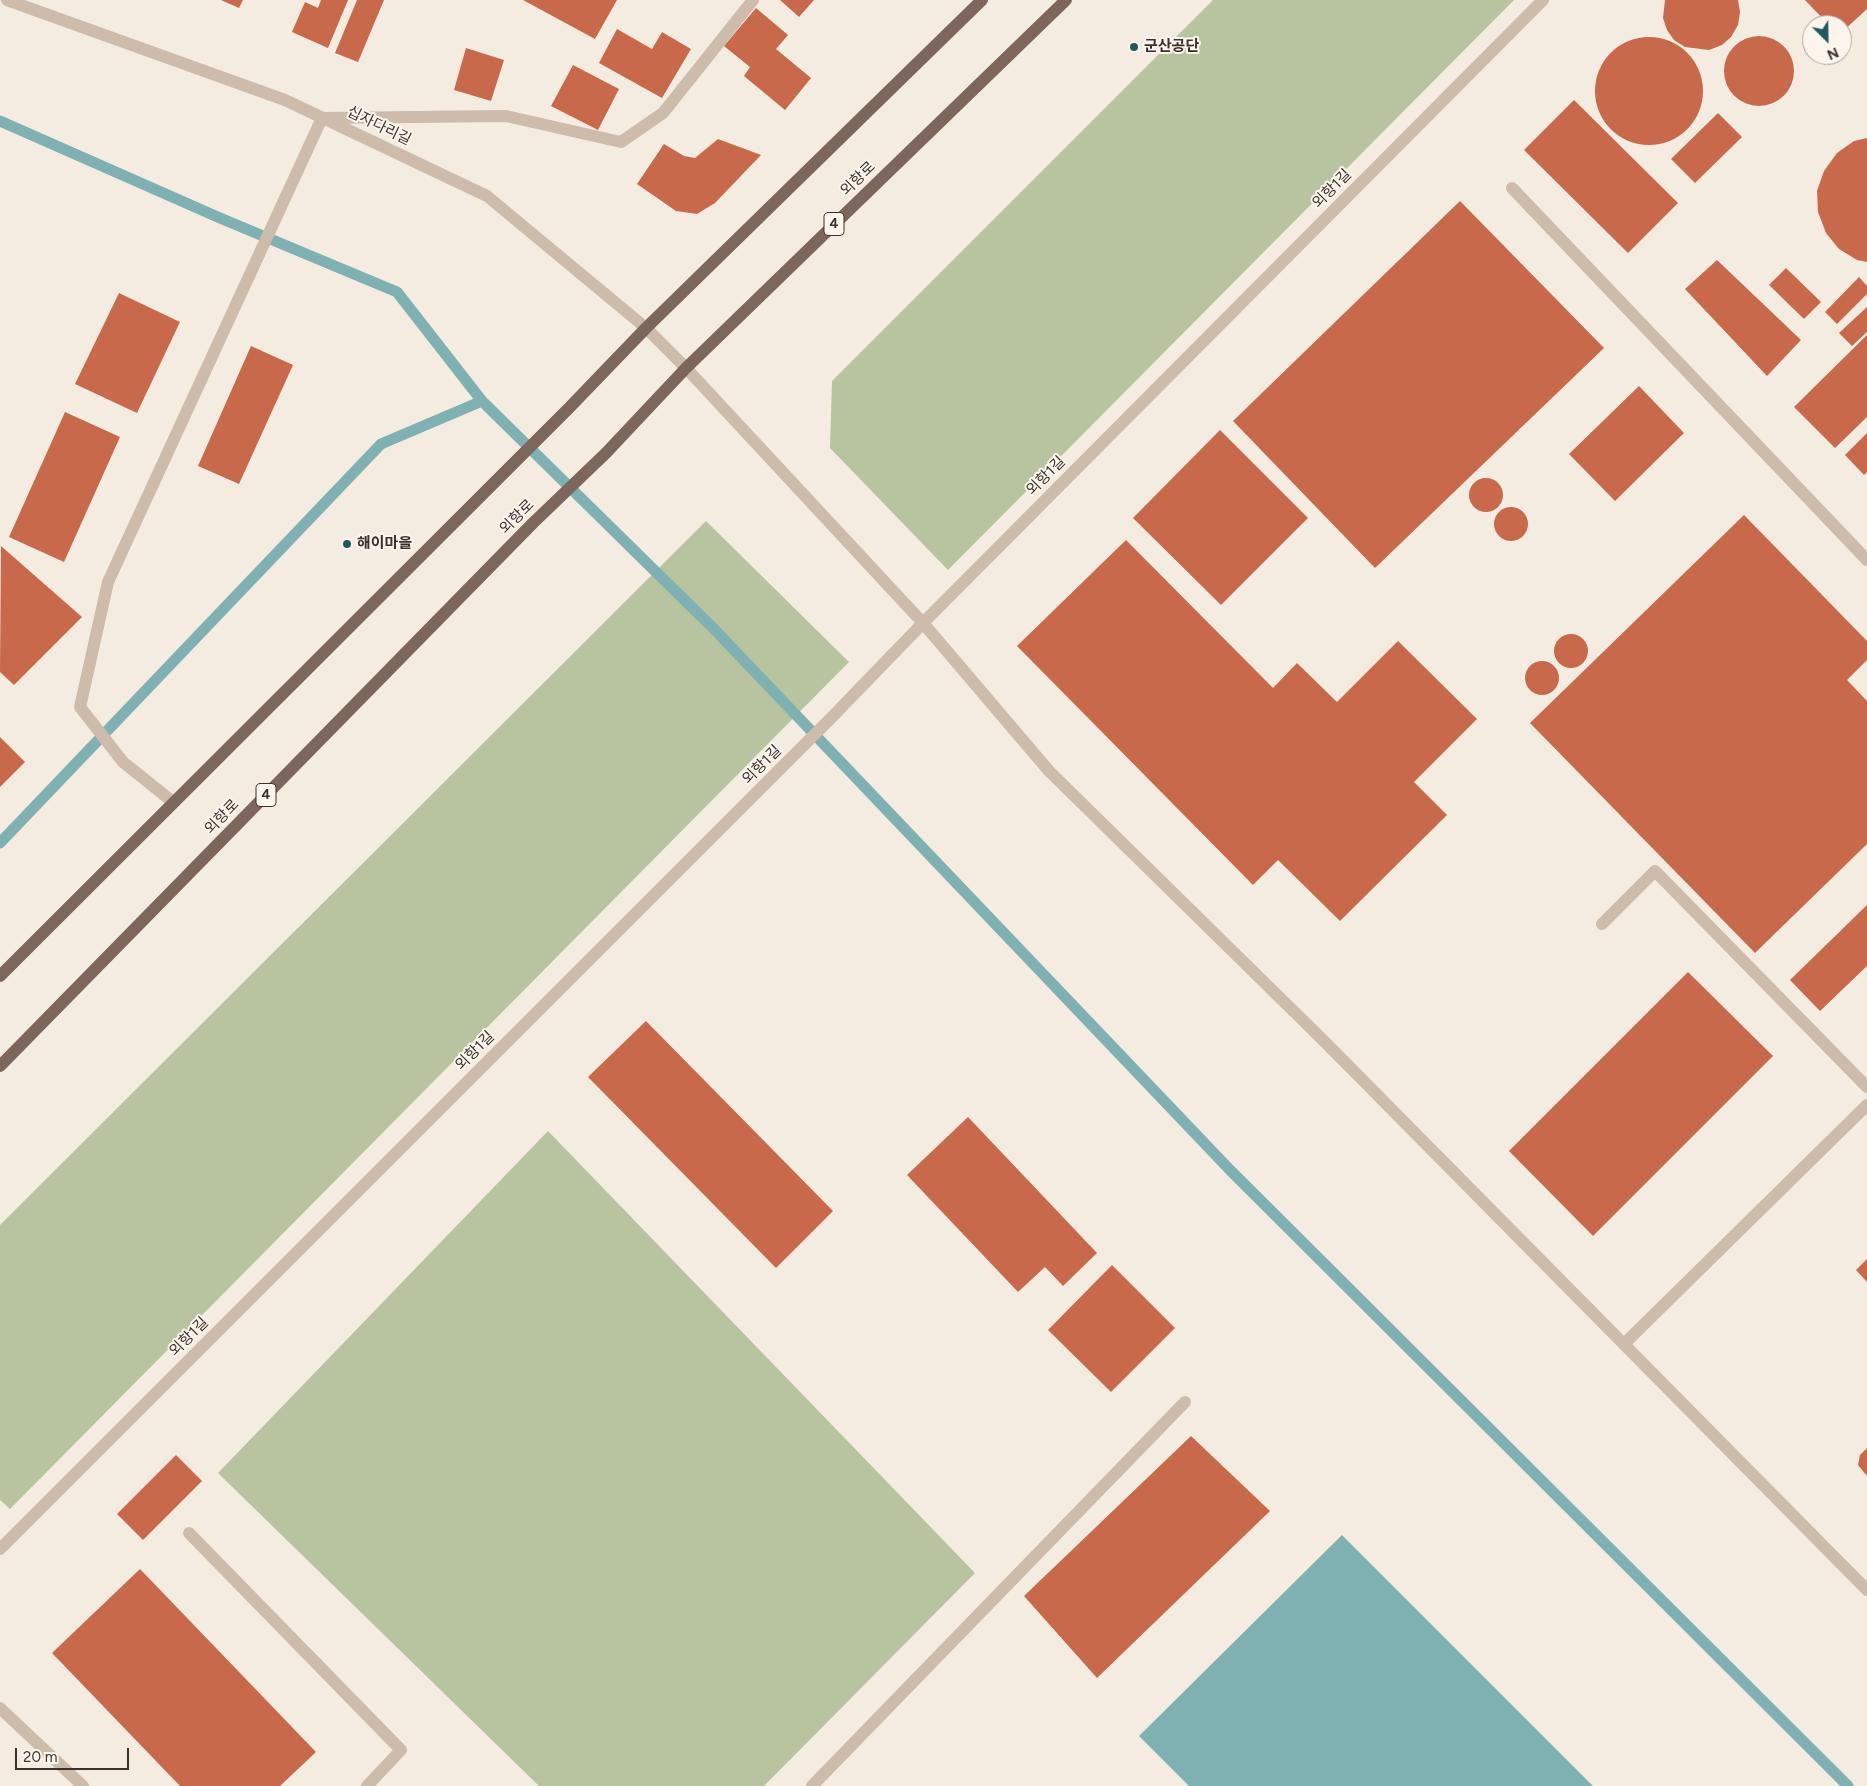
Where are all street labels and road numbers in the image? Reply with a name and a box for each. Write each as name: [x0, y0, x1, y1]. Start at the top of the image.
street label: 십자다리길: [344, 103, 414, 149]
street label: 외항로: [837, 158, 879, 200]
street label: 외항1길: [1309, 166, 1355, 212]
road number: 4: [824, 212, 844, 235]
street label: 외항1길: [1023, 453, 1069, 499]
street label: 외항로: [496, 496, 538, 538]
street label: 외항1길: [739, 742, 785, 788]
road number: 4: [256, 784, 276, 806]
street label: 외항로: [201, 796, 243, 838]
street label: 외항1길: [452, 1028, 498, 1074]
street label: 외항1길: [166, 1314, 212, 1360]

